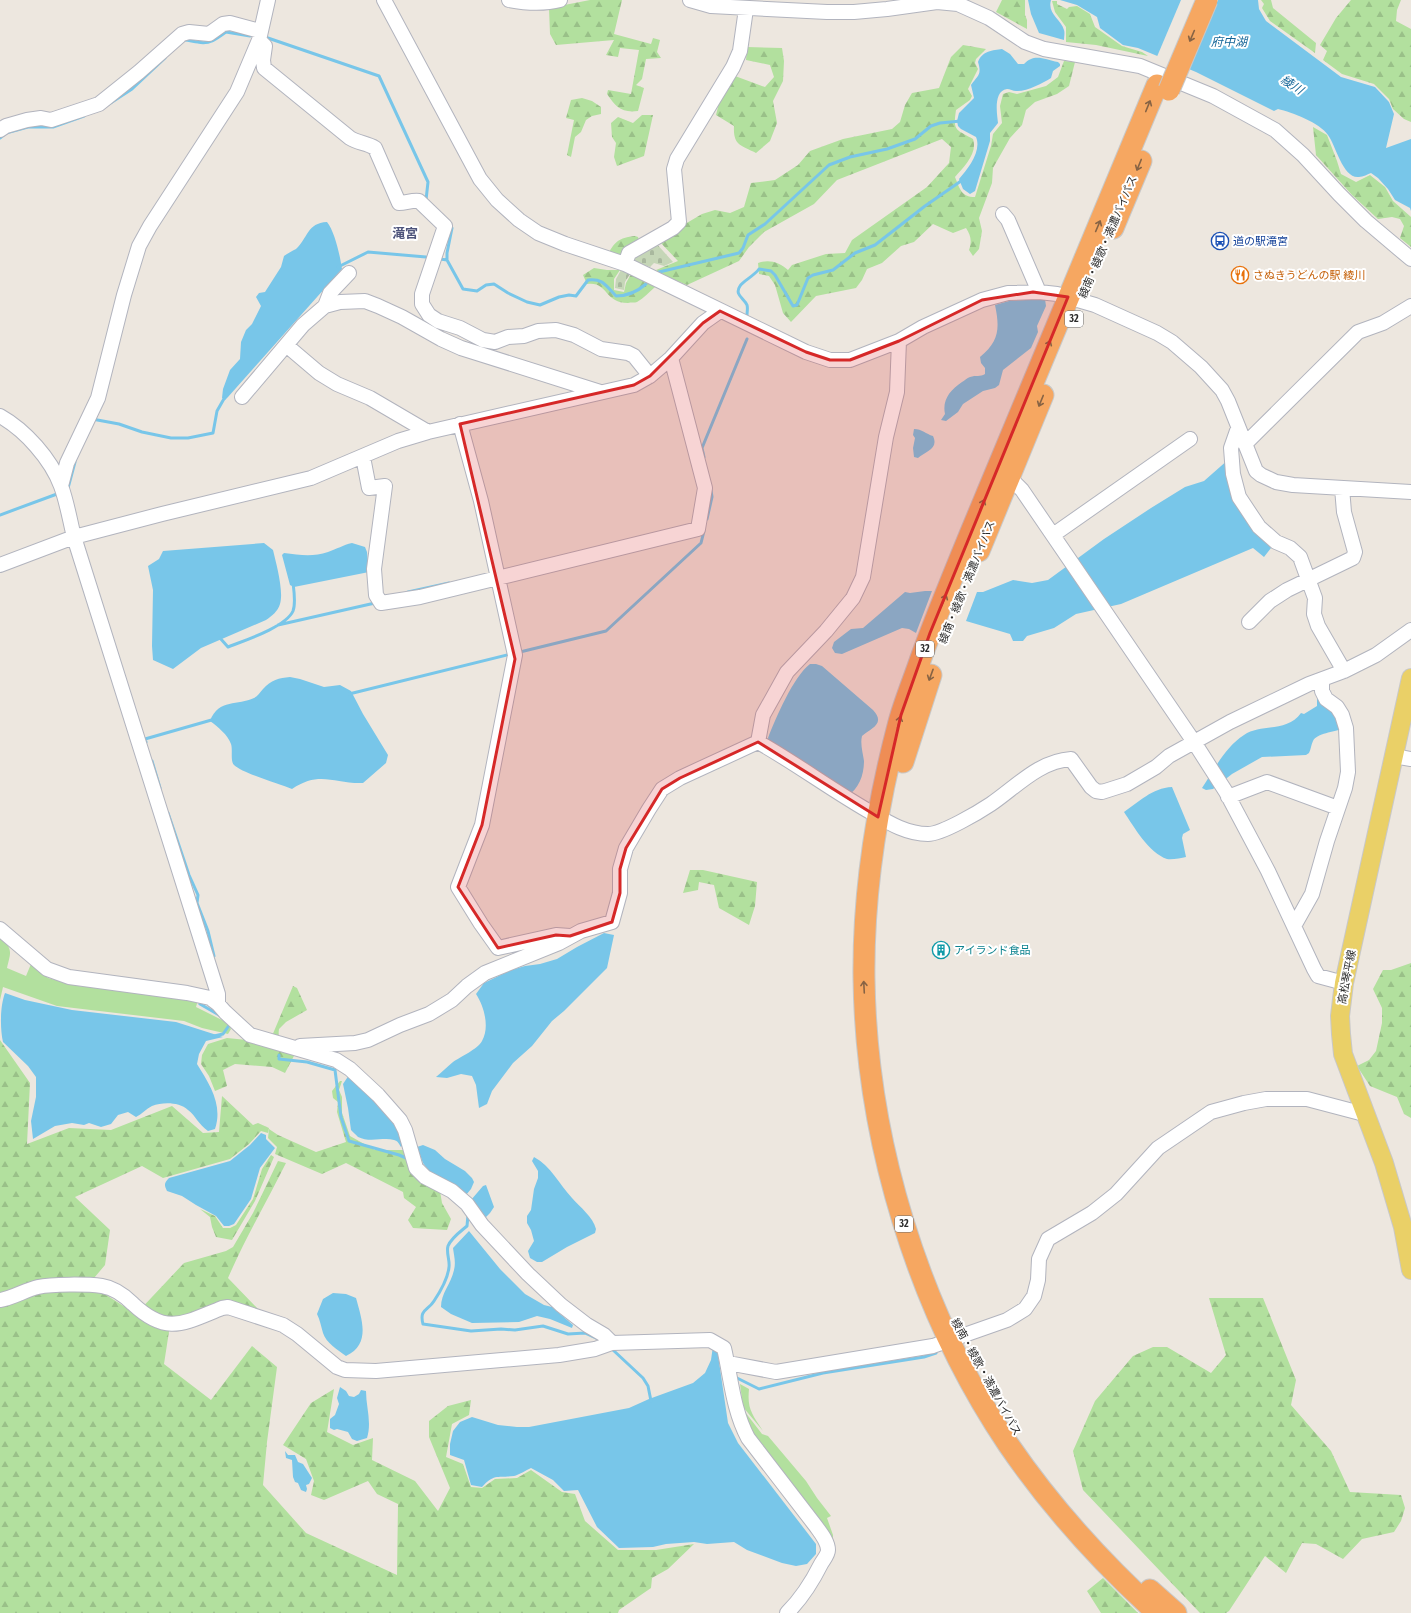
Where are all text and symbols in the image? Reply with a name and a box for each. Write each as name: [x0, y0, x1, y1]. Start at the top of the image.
one-way arrow: [1188, 29, 1195, 41]
water label: 府中湖: [1211, 35, 1249, 49]
water label: 綾川: [1278, 73, 1308, 98]
one-way arrow: [1144, 101, 1152, 113]
one-way arrow: [1135, 158, 1143, 170]
street label: 綾南・綾歌・満濃バイパス: [1076, 174, 1140, 300]
one-way arrow: [1095, 221, 1102, 233]
district label: 滝宮: [392, 226, 418, 241]
bus stop icon: 道の駅滝宮: [1210, 231, 1230, 251]
place label: 道の駅滝宮: [1233, 235, 1288, 248]
restaurant icon: さぬきうどんの駅 綾川: [1230, 265, 1250, 285]
place label: さぬきうどんの駅 綾川: [1253, 269, 1365, 282]
road number: 32: [1065, 311, 1083, 327]
one-way arrow: [1044, 341, 1052, 353]
one-way arrow: [1036, 395, 1044, 407]
one-way arrow: [979, 500, 986, 512]
street label: 綾南・綾歌・満濃バイパス: [936, 518, 998, 646]
one-way arrow: [940, 594, 948, 606]
road number: 32: [916, 641, 934, 657]
one-way arrow: [926, 669, 934, 681]
one-way arrow: [896, 716, 904, 729]
building icon: アイランド食品: [931, 940, 951, 960]
place label: アイランド食品: [954, 944, 1030, 957]
street label: 高松琴平線: [1335, 949, 1359, 1005]
one-way arrow: [861, 981, 868, 994]
road number: 32: [895, 1216, 913, 1232]
street label: 綾南・綾歌・満濃バイパス: [948, 1316, 1024, 1438]

